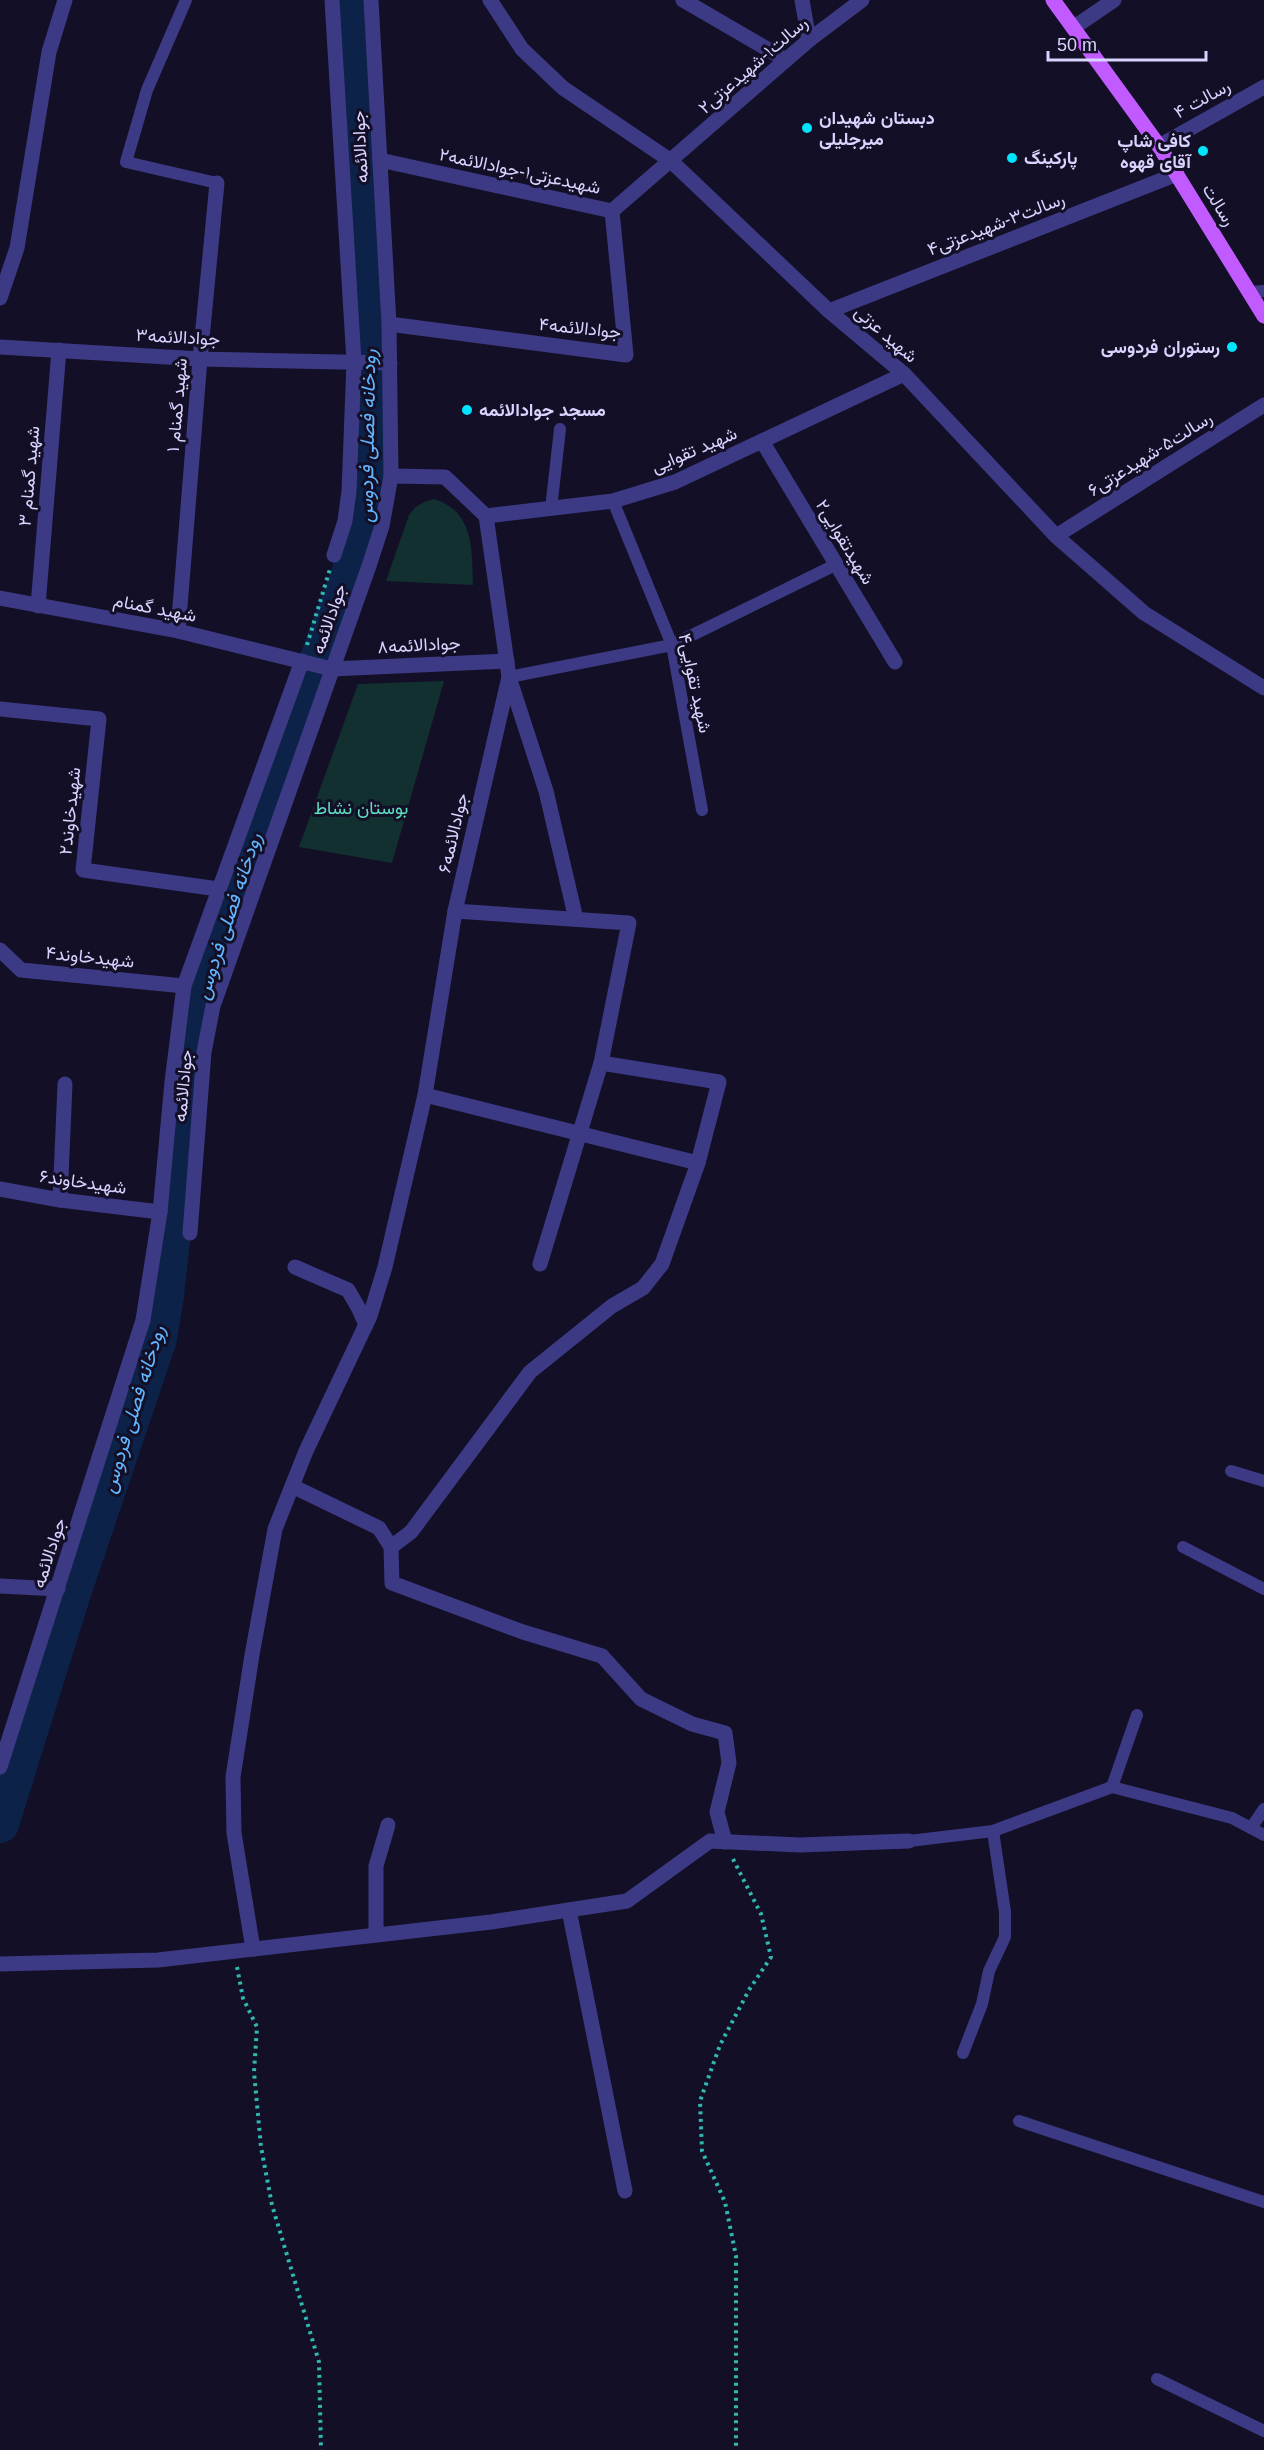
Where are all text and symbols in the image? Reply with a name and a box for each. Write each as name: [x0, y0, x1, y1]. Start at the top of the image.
street label: رسالت۱-شهیدعزتی۲: [694, 12, 812, 118]
scale bar: [1048, 24, 1206, 62]
text: 50 m: [1057, 35, 1097, 55]
street label: رسالت ۴: [1171, 75, 1234, 123]
place label: دبستان شهیدان میرجلیلی: [819, 108, 935, 150]
street label: جوادالائمه: [348, 110, 373, 184]
marker: دبستان شهیدان میرجلیلی: [800, 121, 814, 135]
place label: کافی شاپ آقای‌ قهوه: [1117, 131, 1192, 173]
street label: شهیدعزتی۱-جوادالائمه۲: [437, 144, 603, 199]
marker: کافی شاپ آقای‌ قهوه: [1196, 144, 1210, 158]
place label: پارکینگ: [1024, 148, 1078, 170]
marker: پارکینگ: [1005, 151, 1019, 165]
street label: رسالت: [1198, 180, 1240, 230]
street label: رسالت۳-شهیدعزتی۴: [925, 189, 1068, 260]
street label: شهید عزتی: [850, 301, 921, 367]
street label: جوادالائمه۴: [538, 314, 622, 343]
street label: جوادالائمه۳: [135, 325, 221, 350]
place label: رستوران فردوسی: [1101, 337, 1220, 358]
marker: رستوران فردوسی: [1225, 340, 1239, 354]
water label: رودخانه فصلی فردوس: [354, 349, 382, 523]
street label: شهید گمنام ۱: [163, 357, 193, 453]
place label: مسجد جوادالائمه: [479, 400, 606, 421]
marker: مسجد جوادالائمه: [460, 403, 474, 417]
street label: رسالت۵-شهیدعزتی۶: [1084, 408, 1216, 501]
street label: شهید تقوایی: [648, 423, 740, 478]
street label: شهید گمنام ۳: [15, 425, 45, 527]
street label: شهیدتقوایی۲: [811, 496, 878, 589]
street label: جوادالائمه: [308, 581, 351, 657]
street label: شهید گمنام: [111, 590, 198, 628]
street label: شهید تقوایی۴: [674, 631, 715, 735]
street label: جوادالائمه۸: [377, 633, 461, 658]
street label: شهیدخاوند۲: [55, 766, 86, 856]
street label: جوادالائمه۶: [434, 791, 473, 875]
park label: بوستان نشاط: [314, 798, 408, 819]
water label: رودخانه فصلی فردوس: [191, 830, 267, 1003]
street label: شهیدخاوند۴: [45, 942, 135, 973]
street label: جوادالائمه: [170, 1049, 197, 1123]
street label: شهیدخاوند۶: [38, 1166, 128, 1199]
water label: رودخانه فصلی فردوس: [97, 1322, 171, 1496]
street label: جوادالائمه: [28, 1515, 71, 1591]

